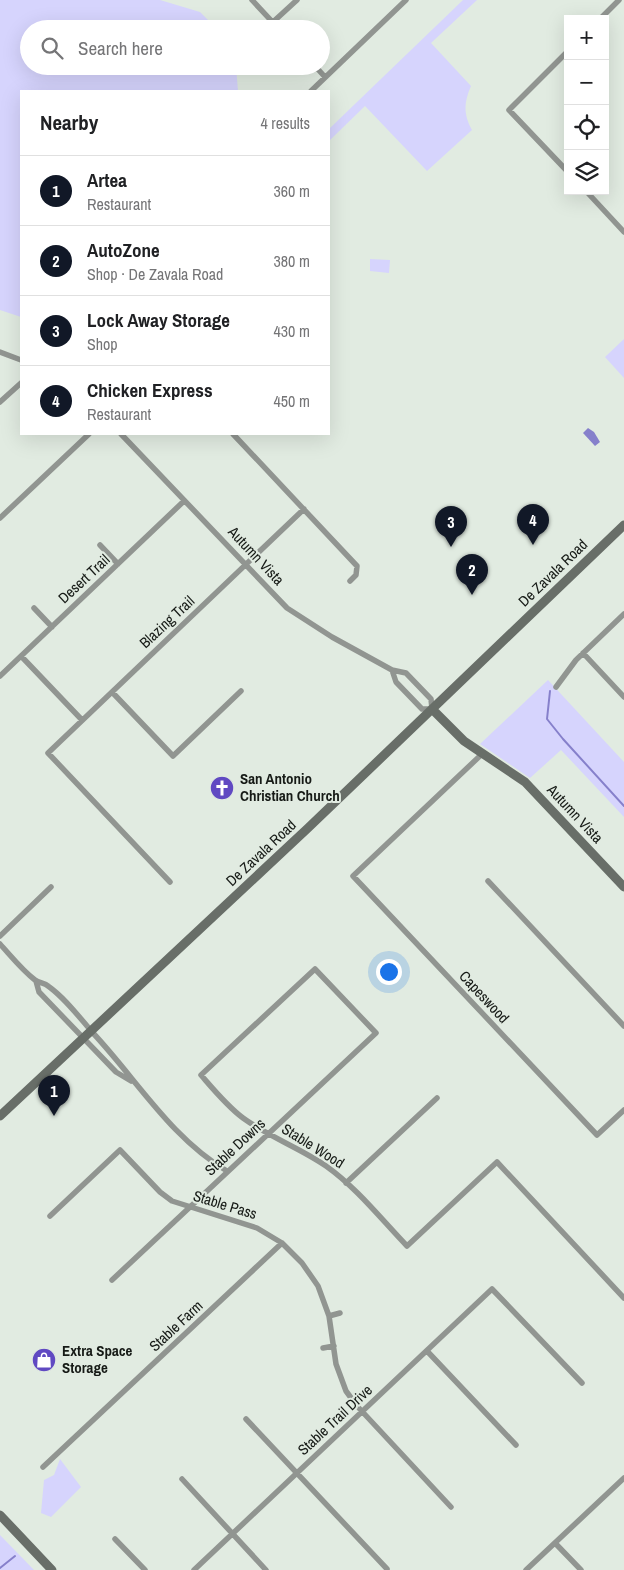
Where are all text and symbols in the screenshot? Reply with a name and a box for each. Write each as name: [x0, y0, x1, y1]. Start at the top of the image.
map controls: [564, 15, 609, 195]
button: +: [564, 15, 609, 60]
search box: [20, 20, 330, 75]
icon: search: [38, 34, 66, 62]
text: Search here: [78, 35, 163, 61]
button: −: [564, 60, 609, 105]
button: locate: [564, 105, 609, 150]
text: Nearby: [40, 108, 98, 137]
text: 4 results: [260, 112, 310, 134]
button: layers: [564, 150, 609, 195]
text: Artea: [87, 167, 127, 193]
text: 1: [52, 180, 60, 202]
text: 360 m: [274, 180, 310, 202]
text: Restaurant: [87, 193, 151, 215]
text: AutoZone: [87, 237, 160, 263]
text: 2: [52, 250, 60, 272]
text: 380 m: [274, 250, 310, 272]
text: Shop · De Zavala Road: [87, 263, 223, 285]
text: Lock Away Storage: [87, 307, 230, 333]
text: 3: [52, 320, 60, 342]
text: 430 m: [274, 320, 310, 342]
text: Shop: [87, 333, 118, 355]
text: Chicken Express: [87, 377, 213, 403]
text: 4: [52, 390, 60, 412]
text: 450 m: [274, 390, 310, 412]
text: Restaurant: [87, 403, 151, 425]
pin: 4: [517, 504, 549, 545]
pin: 3: [435, 506, 467, 547]
street label: Autumn Vista: [223, 521, 289, 590]
street label: De Zavala Road: [513, 534, 592, 611]
street label: Desert Trail: [53, 549, 114, 608]
pin: 2: [456, 554, 488, 595]
street label: Blazing Trail: [134, 591, 199, 653]
place label: San Antonio Christian Church: [240, 768, 340, 806]
church icon: San Antonio Christian Church: [209, 775, 235, 801]
street label: Autumn Vista: [542, 779, 608, 848]
street label: De Zavala Road: [221, 815, 300, 891]
your location: [376, 959, 402, 985]
street label: Capeswood: [455, 966, 514, 1028]
pin: 1: [38, 1075, 70, 1116]
street label: Stable Downs: [200, 1113, 270, 1180]
street label: Stable Wood: [278, 1118, 349, 1173]
street label: Stable Pass: [191, 1185, 260, 1224]
street label: Stable Farm: [144, 1295, 207, 1356]
place label: Extra Space Storage: [62, 1340, 133, 1378]
shop icon: Extra Space Storage: [31, 1347, 57, 1373]
street label: Stable Trail Drive: [293, 1379, 377, 1460]

